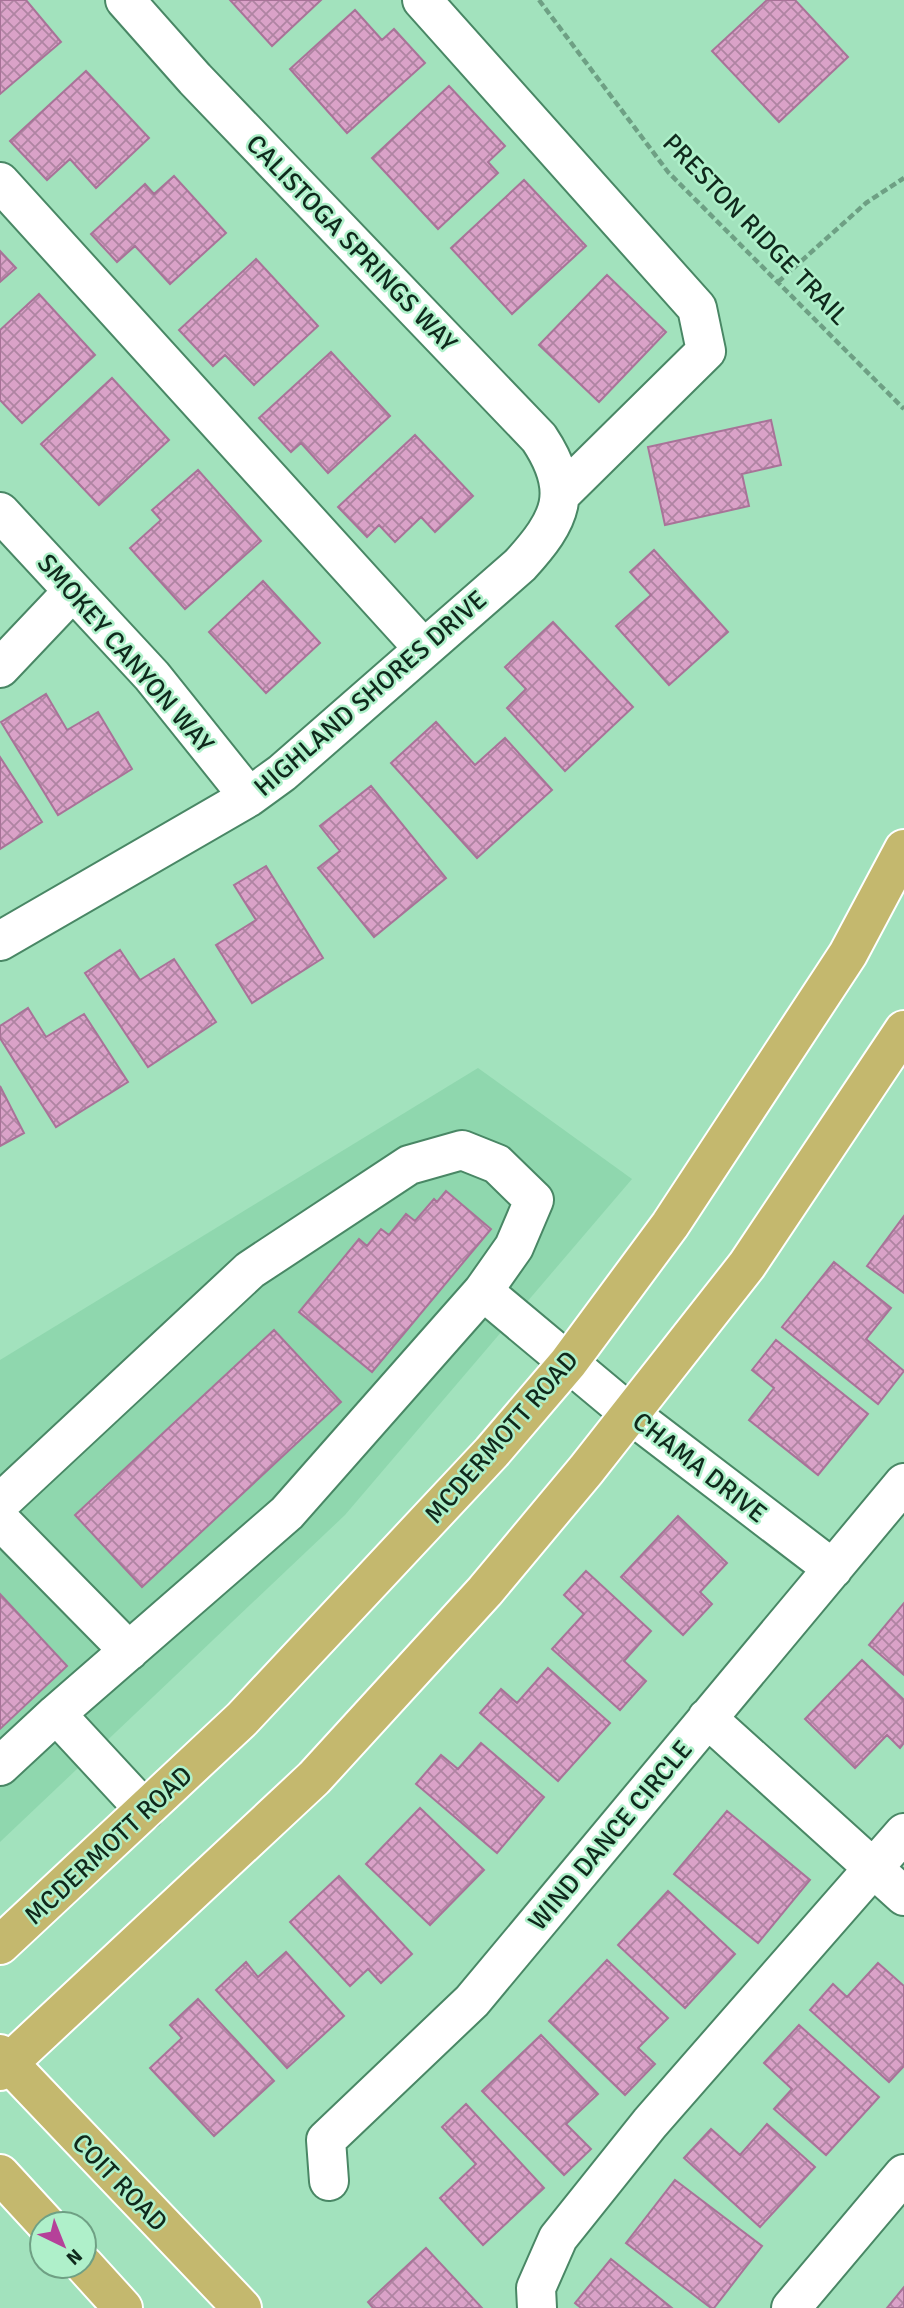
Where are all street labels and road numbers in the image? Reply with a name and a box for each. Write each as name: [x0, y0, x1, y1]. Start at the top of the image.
street label: PRESTON RIDGE TRAIL: [656, 127, 855, 332]
street label: CALISTOGA SPRINGS WAY: [239, 128, 463, 359]
street label: SMOKEY CANYON WAY: [30, 548, 220, 759]
street label: HIGHLAND SHORES DRIVE: [248, 584, 494, 804]
street label: MCDERMOTT ROAD: [418, 1345, 585, 1530]
street label: CHAMA DRIVE: [626, 1405, 773, 1530]
street label: WIND DANCE CIRCLE: [522, 1734, 700, 1937]
street label: MCDERMOTT ROAD: [18, 1760, 199, 1932]
street label: COIT ROAD: [65, 2127, 174, 2238]

